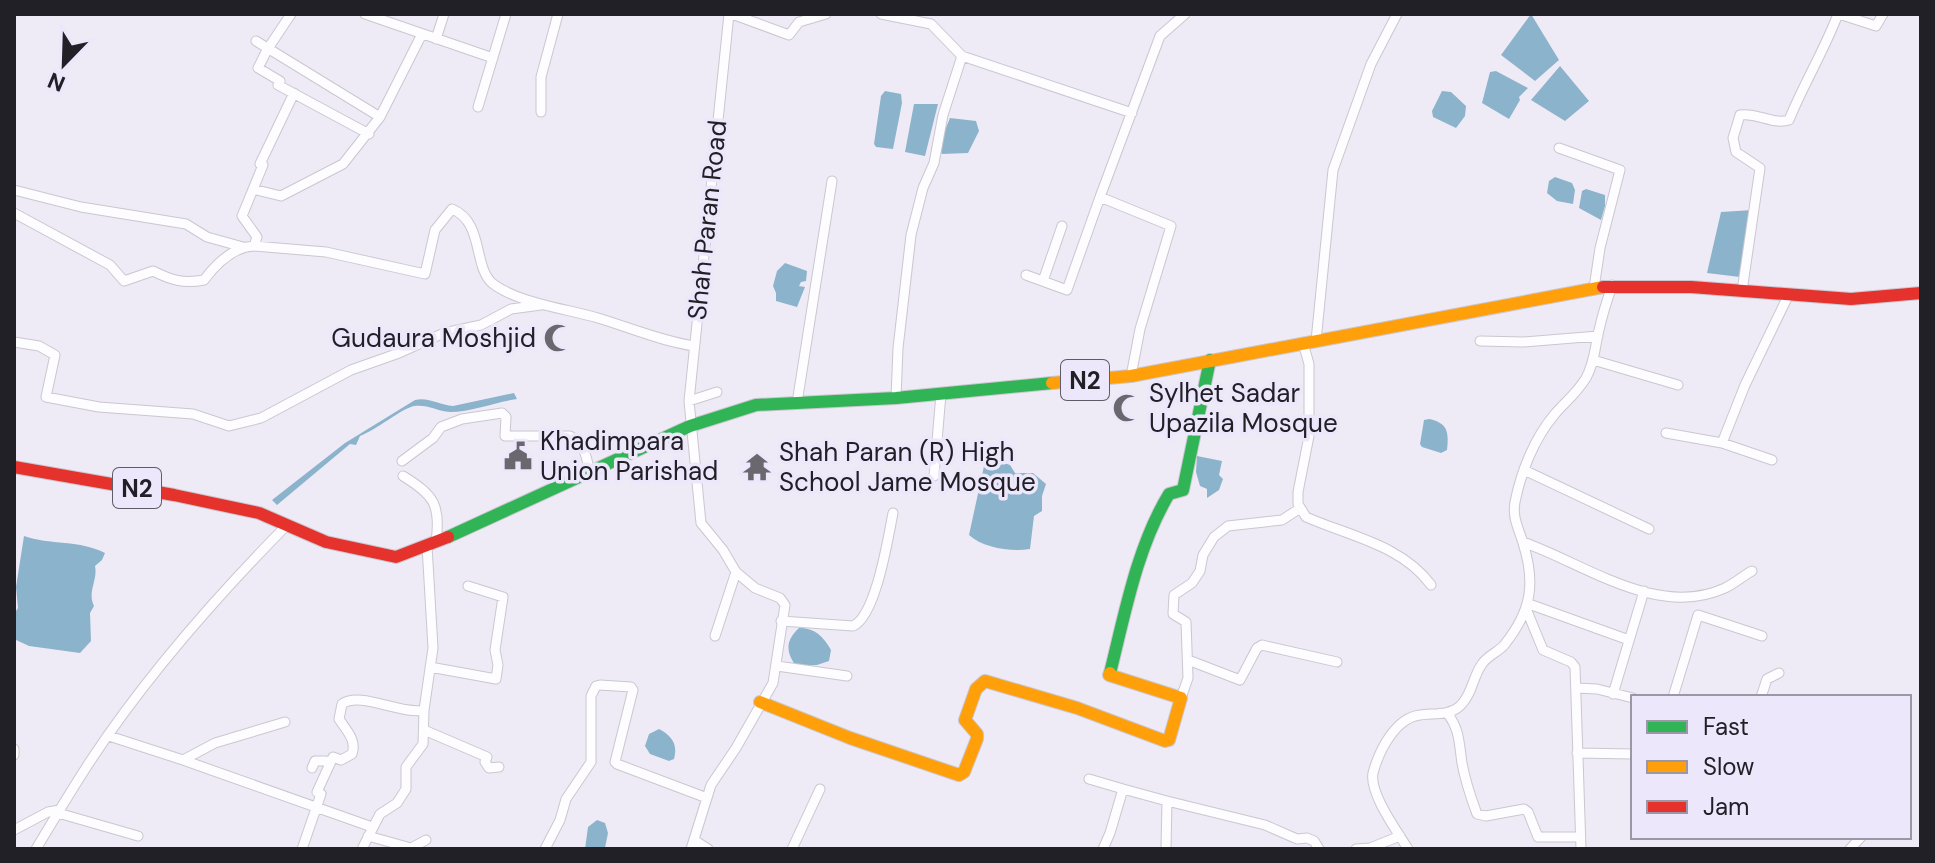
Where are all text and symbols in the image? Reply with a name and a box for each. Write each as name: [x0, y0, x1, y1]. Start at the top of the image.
north arrow: [24, 24, 104, 104]
text: N: [43, 65, 69, 98]
street label: Shah Paran Road: [680, 118, 734, 322]
place label: Gudaura Moshjid: [331, 321, 536, 355]
mosque icon: Gudaura Moshjid: [543, 323, 573, 353]
road number: N2: [1061, 360, 1109, 400]
place label: Sylhet Sadar Upazila Mosque: [1149, 376, 1338, 440]
mosque icon: Sylhet Sadar Upazila Mosque: [1112, 393, 1142, 423]
place label: Khadimpara Union Parishad: [540, 424, 718, 488]
place label: Shah Paran (R) High School Jame Mosque: [779, 435, 1036, 499]
public building icon: Khadimpara Union Parishad: [503, 441, 533, 471]
temple icon: Shah Paran (R) High School Jame Mosque: [742, 452, 772, 482]
road number: N2: [113, 468, 161, 508]
legend: [1631, 695, 1911, 839]
text: Fast: [1703, 711, 1749, 742]
text: Slow: [1703, 751, 1754, 782]
text: Jam: [1703, 791, 1749, 822]

